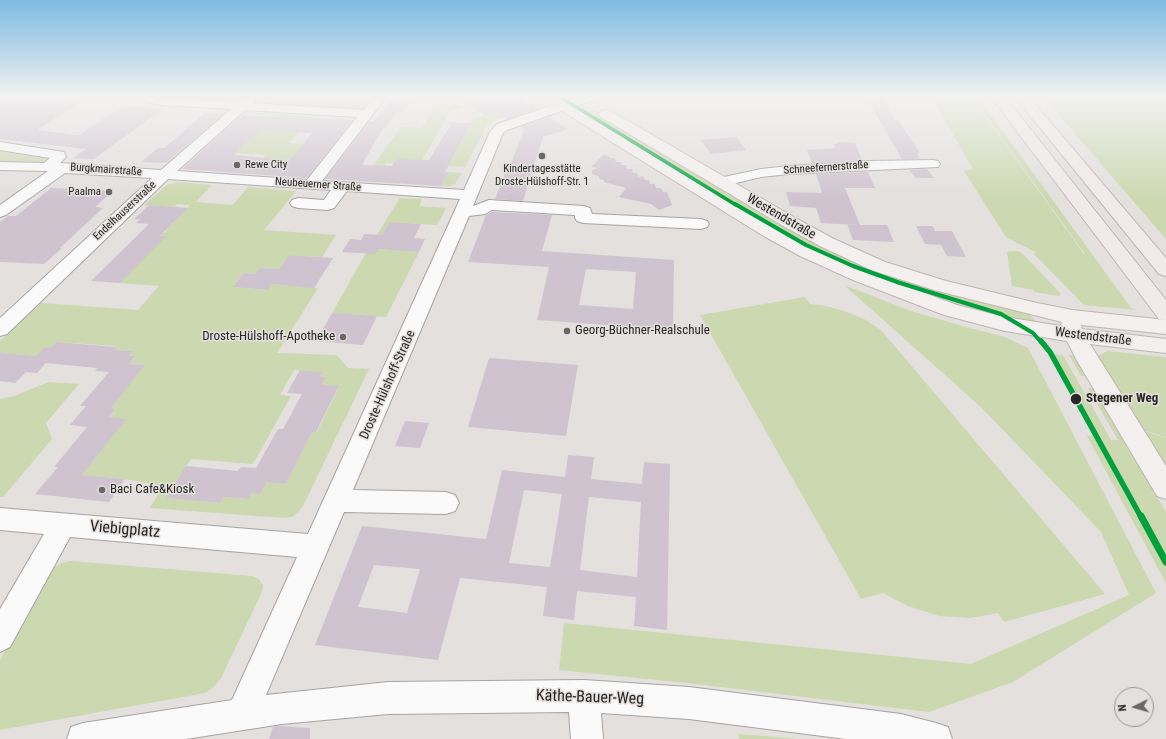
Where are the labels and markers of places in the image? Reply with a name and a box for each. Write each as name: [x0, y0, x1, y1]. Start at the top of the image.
marker: Kindertagesstätte Droste-Hülshoff-Str. 1: [537, 151, 547, 161]
place label: Rewe City: [245, 158, 287, 172]
marker: Rewe City: [232, 160, 242, 170]
place label: Kindertagesstätte Droste-Hülshoff-Str. 1: [495, 162, 589, 188]
place label: Paalma: [68, 185, 101, 199]
marker: Paalma: [104, 187, 114, 197]
place label: Georg-Büchner-Realschule: [575, 323, 710, 339]
marker: Georg-Büchner-Realschule: [562, 326, 572, 336]
place label: Droste-Hülshoff-Apotheke: [202, 329, 335, 345]
marker: Droste-Hülshoff-Apotheke: [338, 332, 348, 342]
place label: Stegener Weg: [1086, 391, 1158, 407]
marker: Stegener Weg: [1069, 392, 1083, 406]
place label: Baci Cafe&Kiosk: [110, 482, 194, 498]
marker: Baci Cafe&Kiosk: [97, 485, 107, 495]

